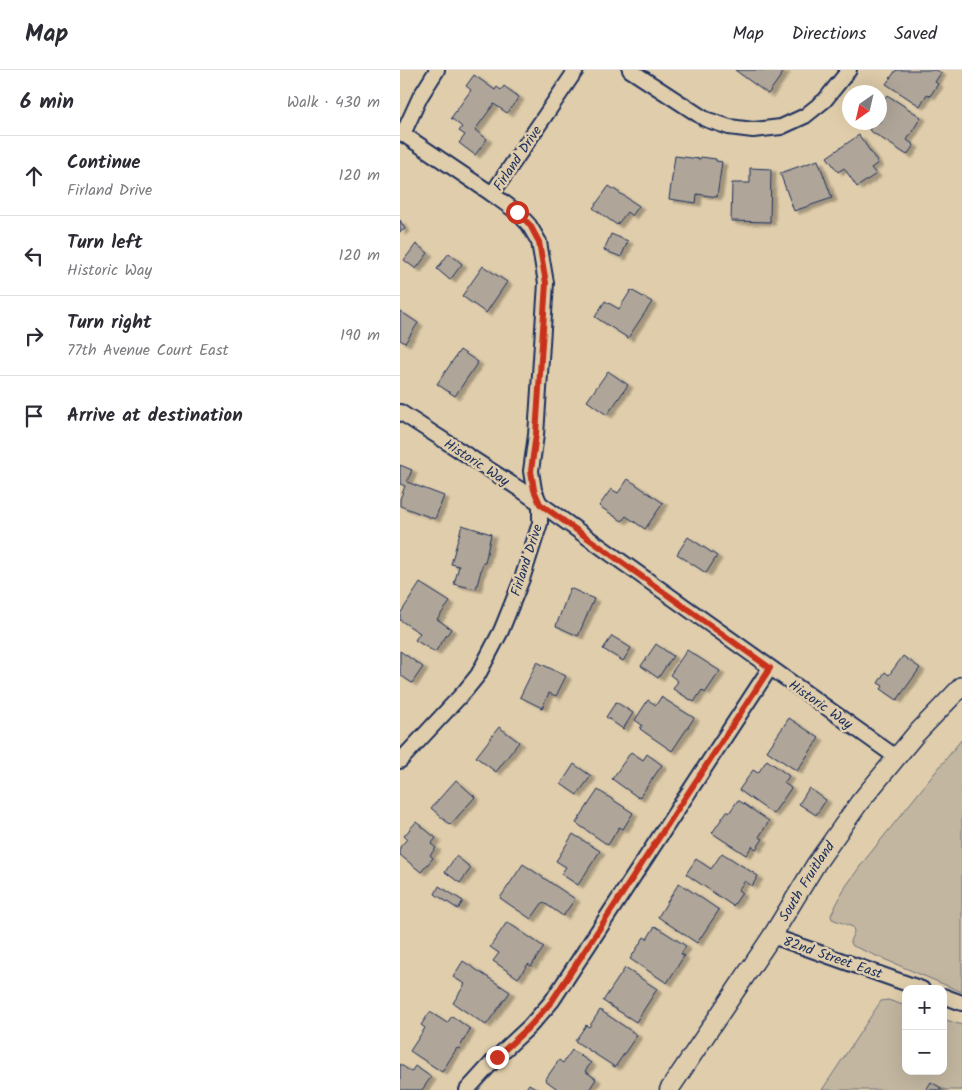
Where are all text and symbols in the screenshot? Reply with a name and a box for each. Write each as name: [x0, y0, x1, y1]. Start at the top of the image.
text: Map: [25, 15, 68, 54]
text: Map: [732, 20, 764, 49]
text: Directions: [792, 20, 866, 49]
text: Saved: [894, 20, 937, 49]
north arrow: [842, 85, 887, 130]
text: 6 min: [20, 86, 74, 119]
text: Walk · 430 m: [287, 90, 380, 115]
street label: Firland Drive: [488, 121, 548, 196]
text: Continue: [67, 148, 140, 178]
icon: ahead: [20, 162, 48, 190]
text: 120 m: [339, 163, 380, 188]
text: Firland Drive: [67, 178, 152, 203]
route start: [506, 201, 529, 224]
text: Turn left: [67, 228, 142, 258]
icon: left: [20, 242, 48, 270]
text: 120 m: [339, 243, 380, 268]
text: Historic Way: [67, 258, 152, 283]
text: Turn right: [67, 308, 152, 338]
icon: right: [20, 322, 48, 350]
text: 190 m: [340, 323, 380, 348]
text: 77th Avenue Court East: [67, 338, 229, 363]
text: Arrive at destination: [67, 401, 243, 431]
icon: arrive: [20, 402, 48, 430]
street label: Historic Way: [439, 433, 514, 493]
street label: Firland Drive: [505, 521, 549, 599]
street label: Historic Way: [784, 674, 858, 735]
street label: South Fruitland: [773, 836, 841, 926]
street label: 82nd Street East: [780, 931, 886, 985]
map controls: [902, 985, 947, 1075]
button: +: [902, 985, 947, 1030]
button: −: [902, 1030, 947, 1075]
route end: [486, 1046, 509, 1069]

